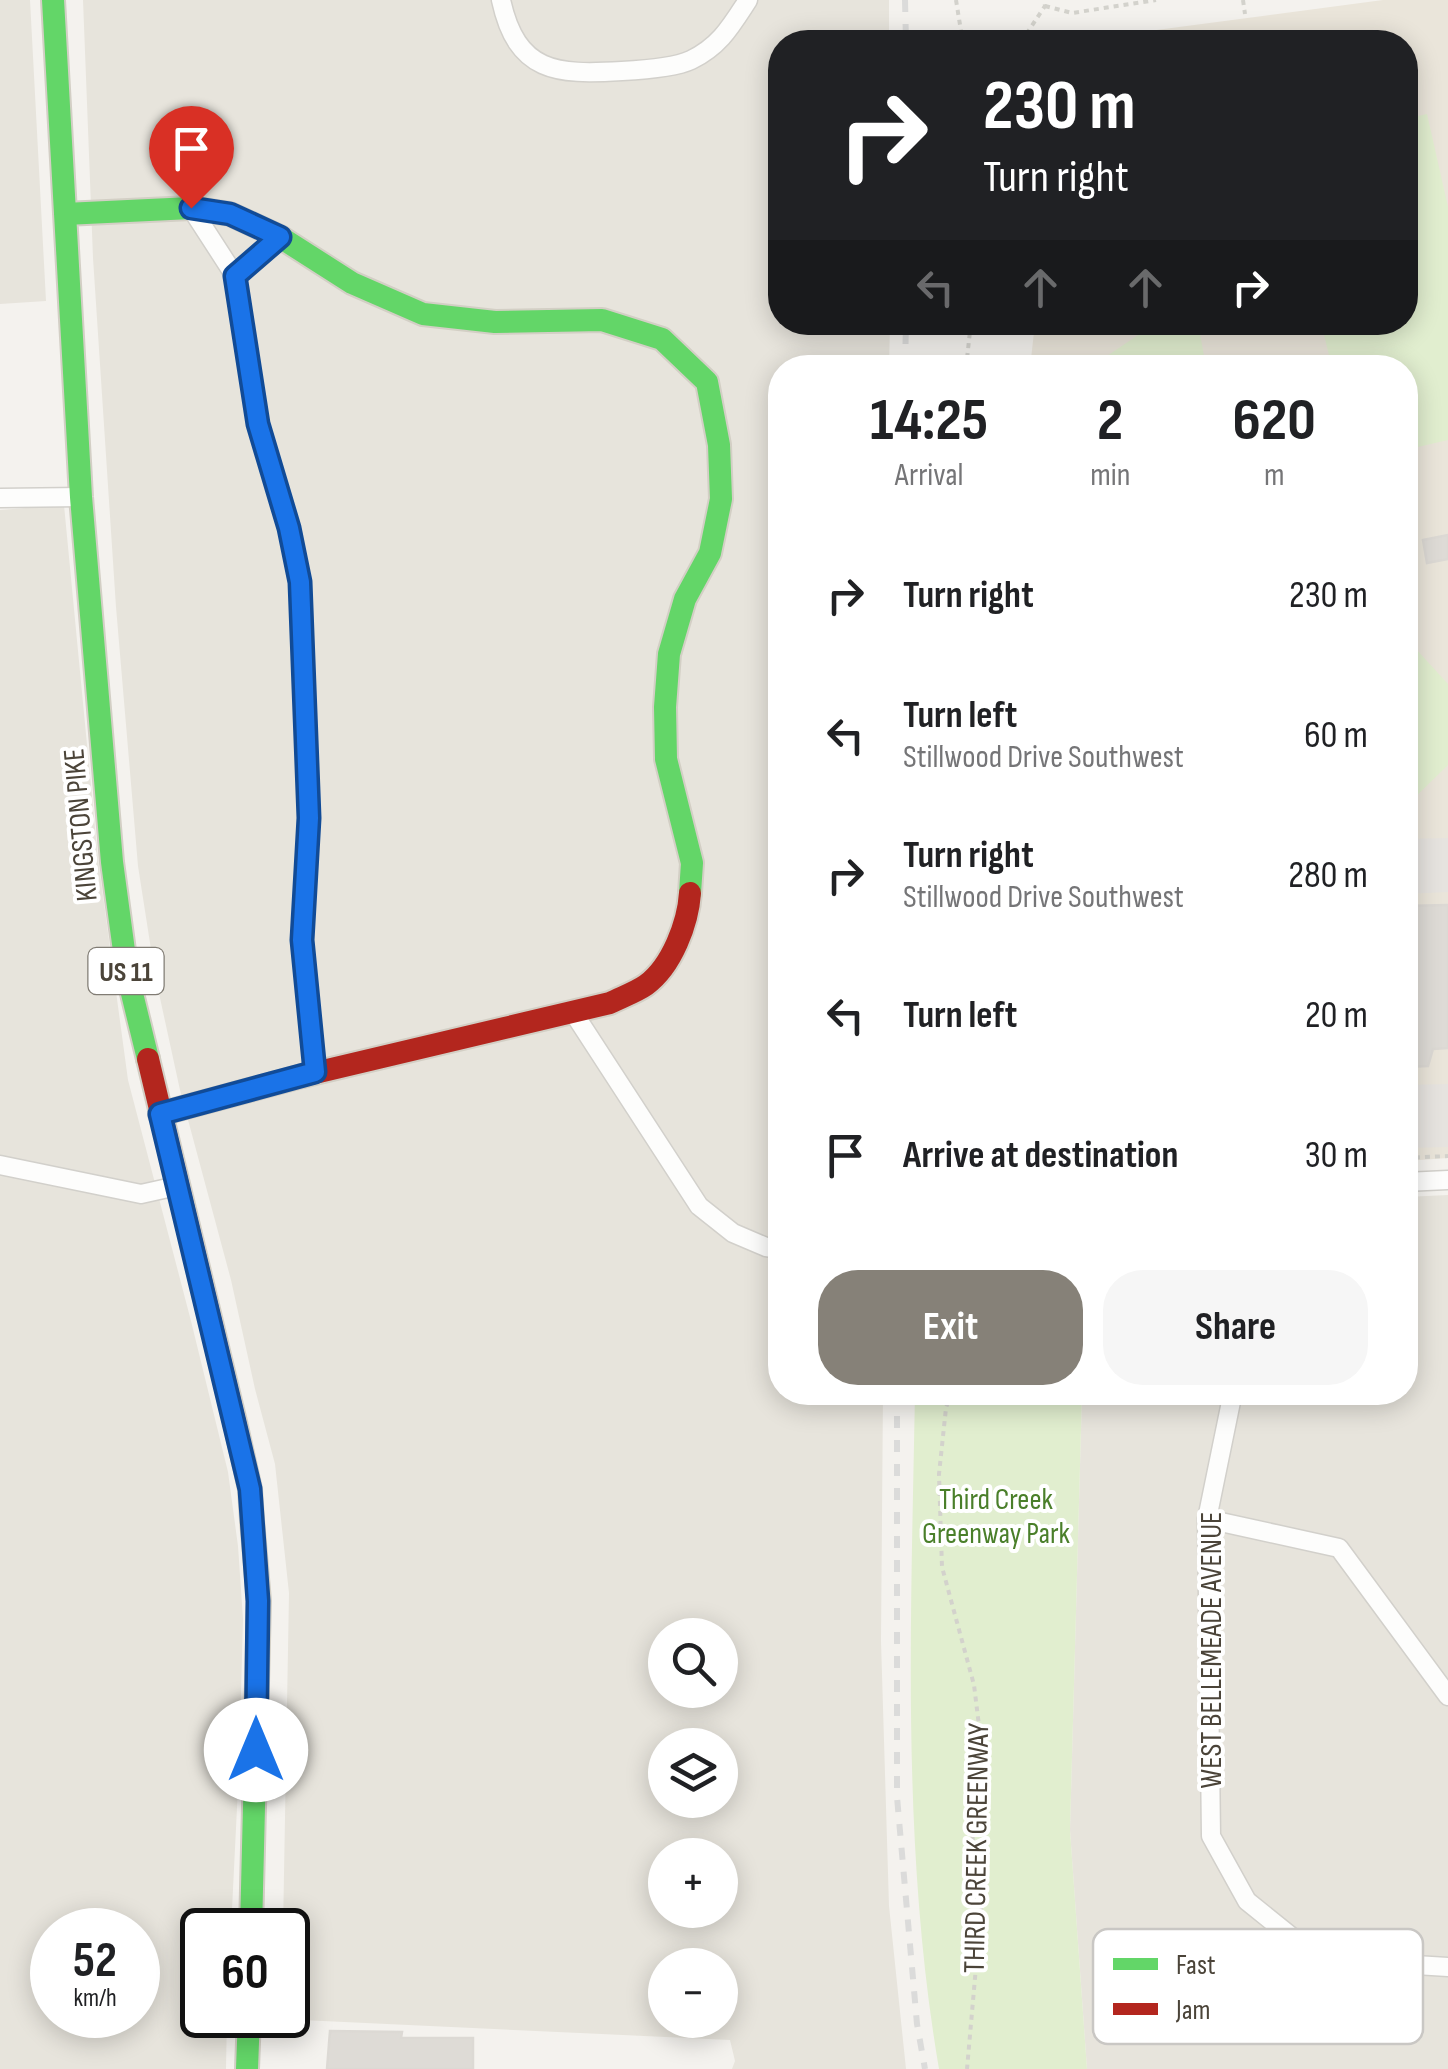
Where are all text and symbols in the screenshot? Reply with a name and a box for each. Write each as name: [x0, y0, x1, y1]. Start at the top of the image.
text: 230 m: [983, 65, 1136, 149]
icon: right: [818, 70, 948, 200]
pin: [149, 106, 234, 209]
icon: arrive: [164, 121, 219, 176]
text: Turn right: [983, 150, 1129, 205]
icon: left: [908, 260, 963, 315]
icon: ahead: [1013, 260, 1068, 315]
icon: ahead: [1118, 260, 1173, 315]
icon: right: [1223, 260, 1278, 315]
text: 14:25: [870, 385, 988, 457]
text: 2: [1097, 385, 1123, 457]
text: 620: [1232, 385, 1316, 457]
text: Arrival: [895, 456, 963, 495]
text: min: [1090, 456, 1130, 495]
text: m: [1264, 456, 1284, 495]
icon: right: [818, 568, 873, 623]
text: Turn right: [903, 573, 1034, 618]
text: 230 m: [1289, 573, 1368, 618]
text: Turn left: [903, 693, 1017, 738]
icon: left: [818, 708, 873, 763]
text: 60 m: [1304, 713, 1368, 758]
text: Stillwood Drive Southwest: [903, 738, 1184, 777]
street label: KINGSTON PIKE: [56, 747, 106, 903]
text: Turn right: [903, 833, 1034, 878]
icon: right: [818, 848, 873, 903]
text: 280 m: [1288, 853, 1368, 898]
text: Stillwood Drive Southwest: [903, 878, 1184, 917]
road number: US 11: [88, 948, 164, 994]
icon: left: [818, 988, 873, 1043]
text: Turn left: [903, 993, 1017, 1038]
text: 20 m: [1305, 993, 1368, 1038]
icon: arrive: [818, 1128, 873, 1183]
text: Arrive at destination: [903, 1133, 1178, 1178]
text: 30 m: [1305, 1133, 1368, 1178]
button: Exit: [818, 1270, 1083, 1385]
button: Share: [1103, 1270, 1368, 1385]
park label: Third Creek Greenway Park: [922, 1482, 1071, 1552]
street label: WEST BELLEMEADE AVENUE: [1194, 1512, 1230, 1788]
map controls: [648, 1618, 738, 2038]
button: search: [648, 1618, 738, 1708]
position arrow: [204, 1698, 308, 1802]
street label: THIRD CREEK GREENWAY: [957, 1722, 997, 1973]
button: layers: [648, 1728, 738, 1818]
button: +: [648, 1838, 738, 1928]
speed limit sign: 60: [180, 1908, 310, 2038]
legend: [1093, 1929, 1423, 2044]
text: 52: [73, 1931, 117, 1991]
button: −: [648, 1948, 738, 2038]
text: Fast: [1176, 1949, 1215, 1982]
text: km/h: [73, 1983, 117, 2014]
text: Jam: [1175, 1994, 1211, 2027]

